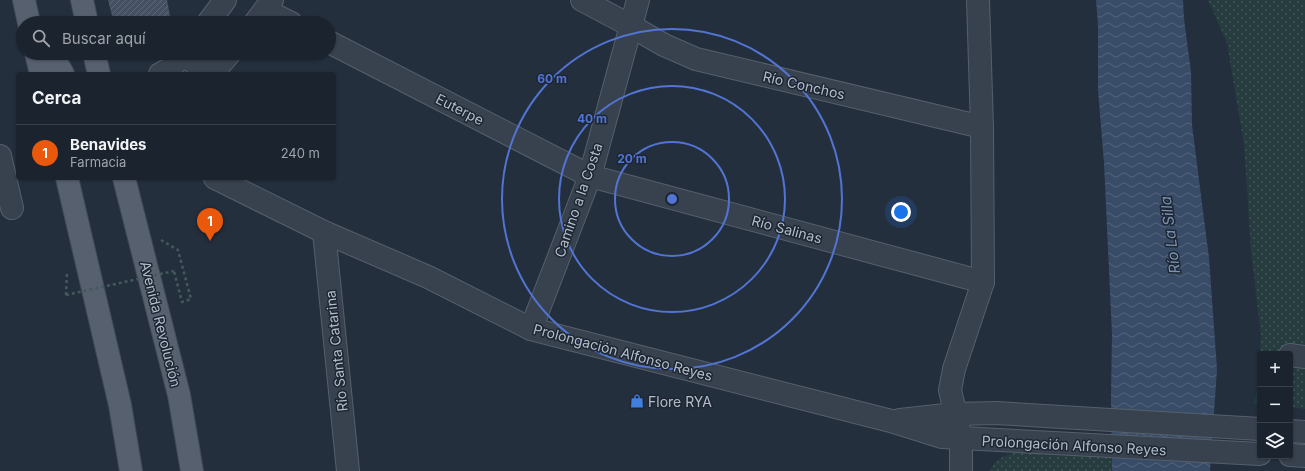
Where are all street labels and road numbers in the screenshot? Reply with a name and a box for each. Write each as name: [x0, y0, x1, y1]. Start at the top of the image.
street label: Río Conchos: [761, 67, 847, 103]
street label: Euterpe: [433, 90, 487, 128]
street label: Camino a la Costa: [550, 141, 606, 259]
street label: Río Salinas: [750, 211, 824, 247]
street label: Avenida Revolución: [137, 259, 185, 389]
street label: Río Santa Catarina: [321, 289, 351, 413]
street label: Prolongación Alfonso Reyes: [531, 320, 715, 384]
street label: Prolongación Alfonso Reyes: [981, 432, 1167, 458]

